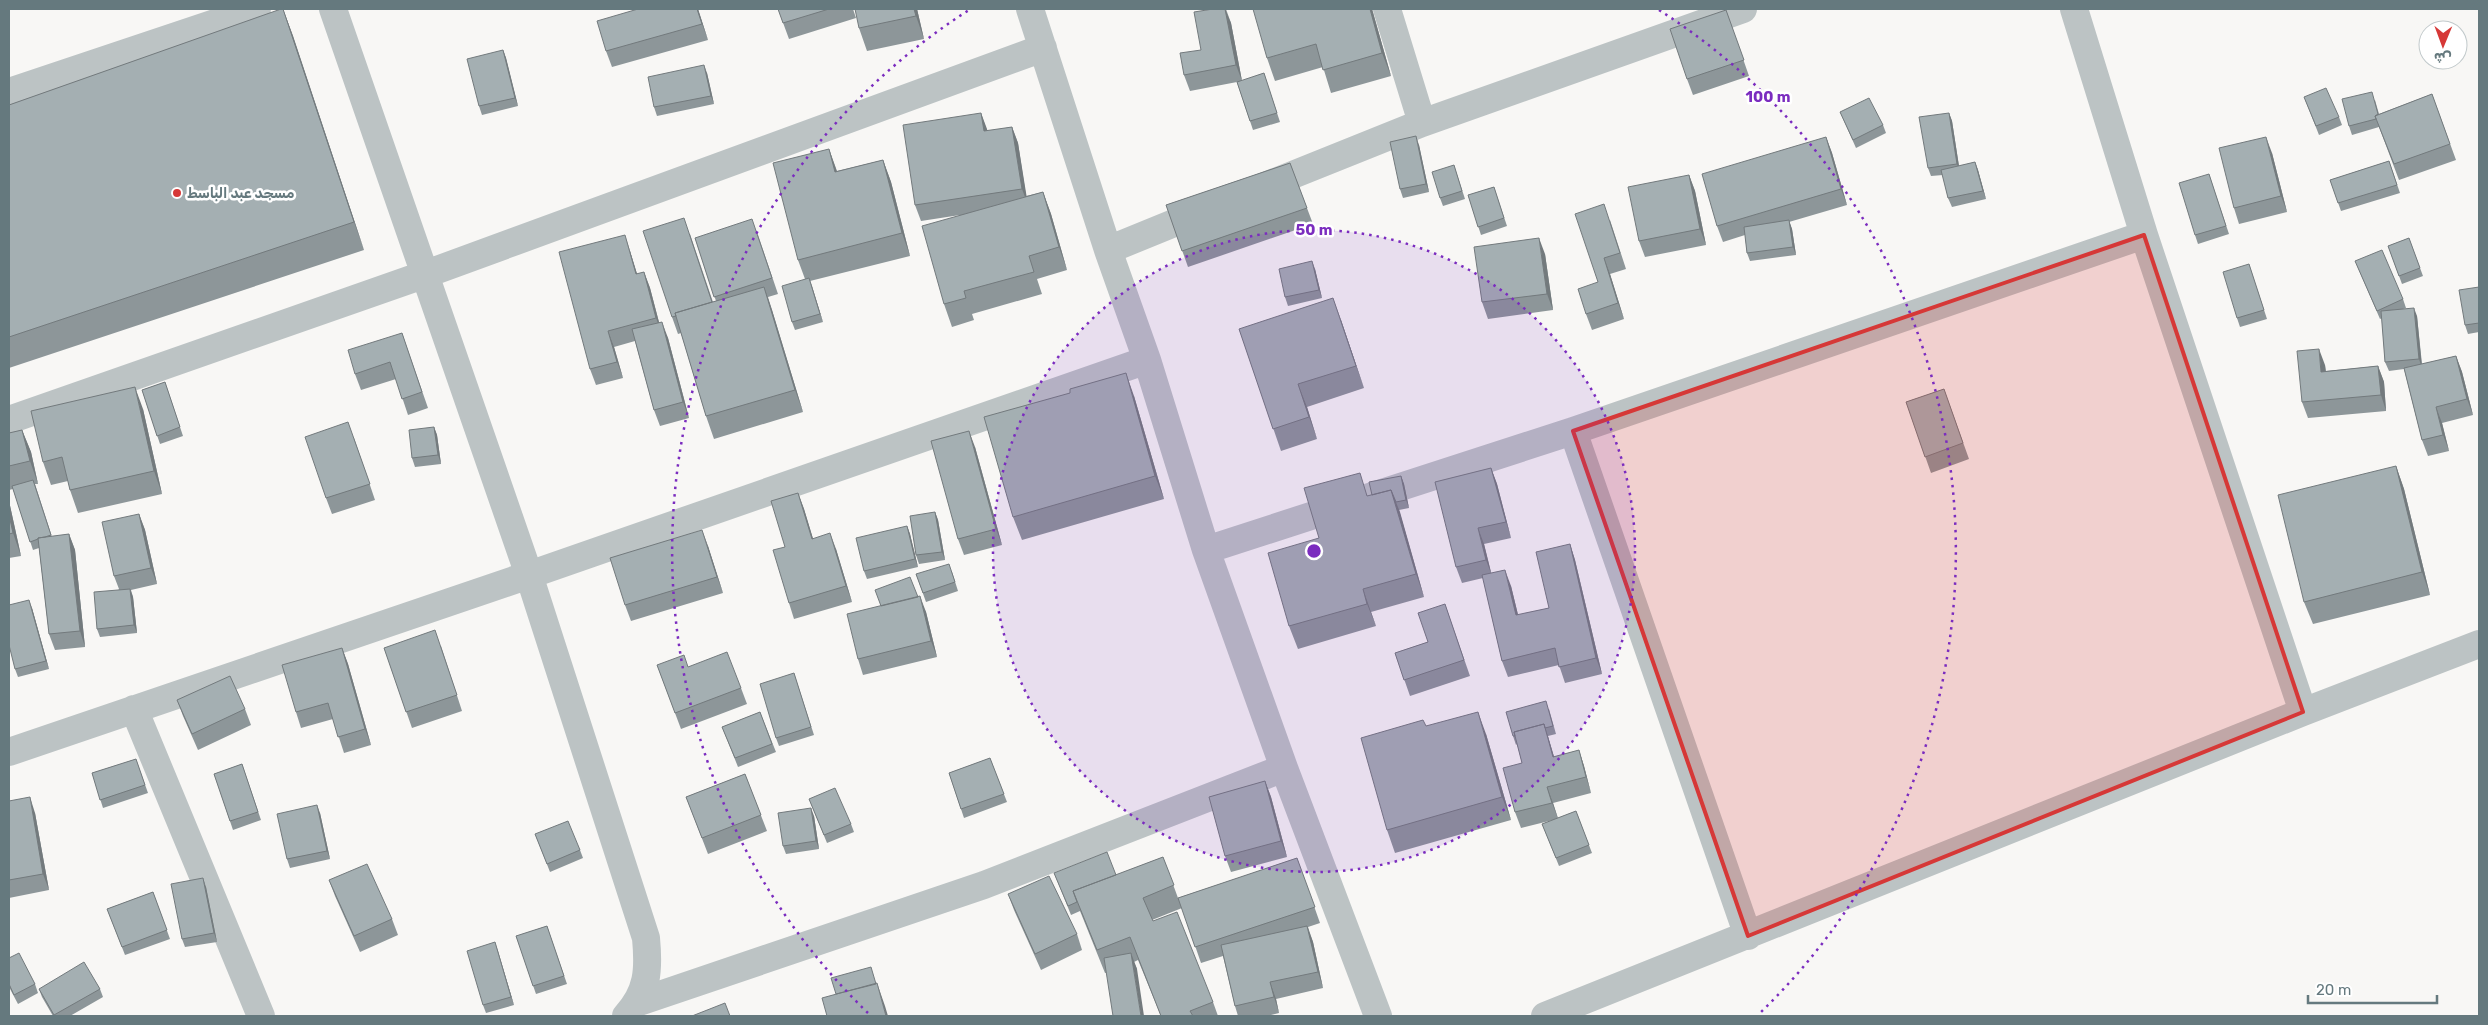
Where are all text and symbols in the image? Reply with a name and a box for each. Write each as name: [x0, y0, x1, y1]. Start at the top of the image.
north arrow: [2418, 20, 2468, 70]
text: ش: [2434, 49, 2452, 66]
text: 100 m: [1746, 88, 1790, 106]
place label: مسجد عبد الباسط: [187, 185, 294, 202]
marker: مسجد عبد الباسط: [171, 187, 183, 199]
text: 50 m: [1296, 221, 1332, 239]
centre of rings: [1305, 542, 1323, 560]
scale bar: [2308, 972, 2437, 1004]
text: 20 m: [2316, 981, 2351, 999]

